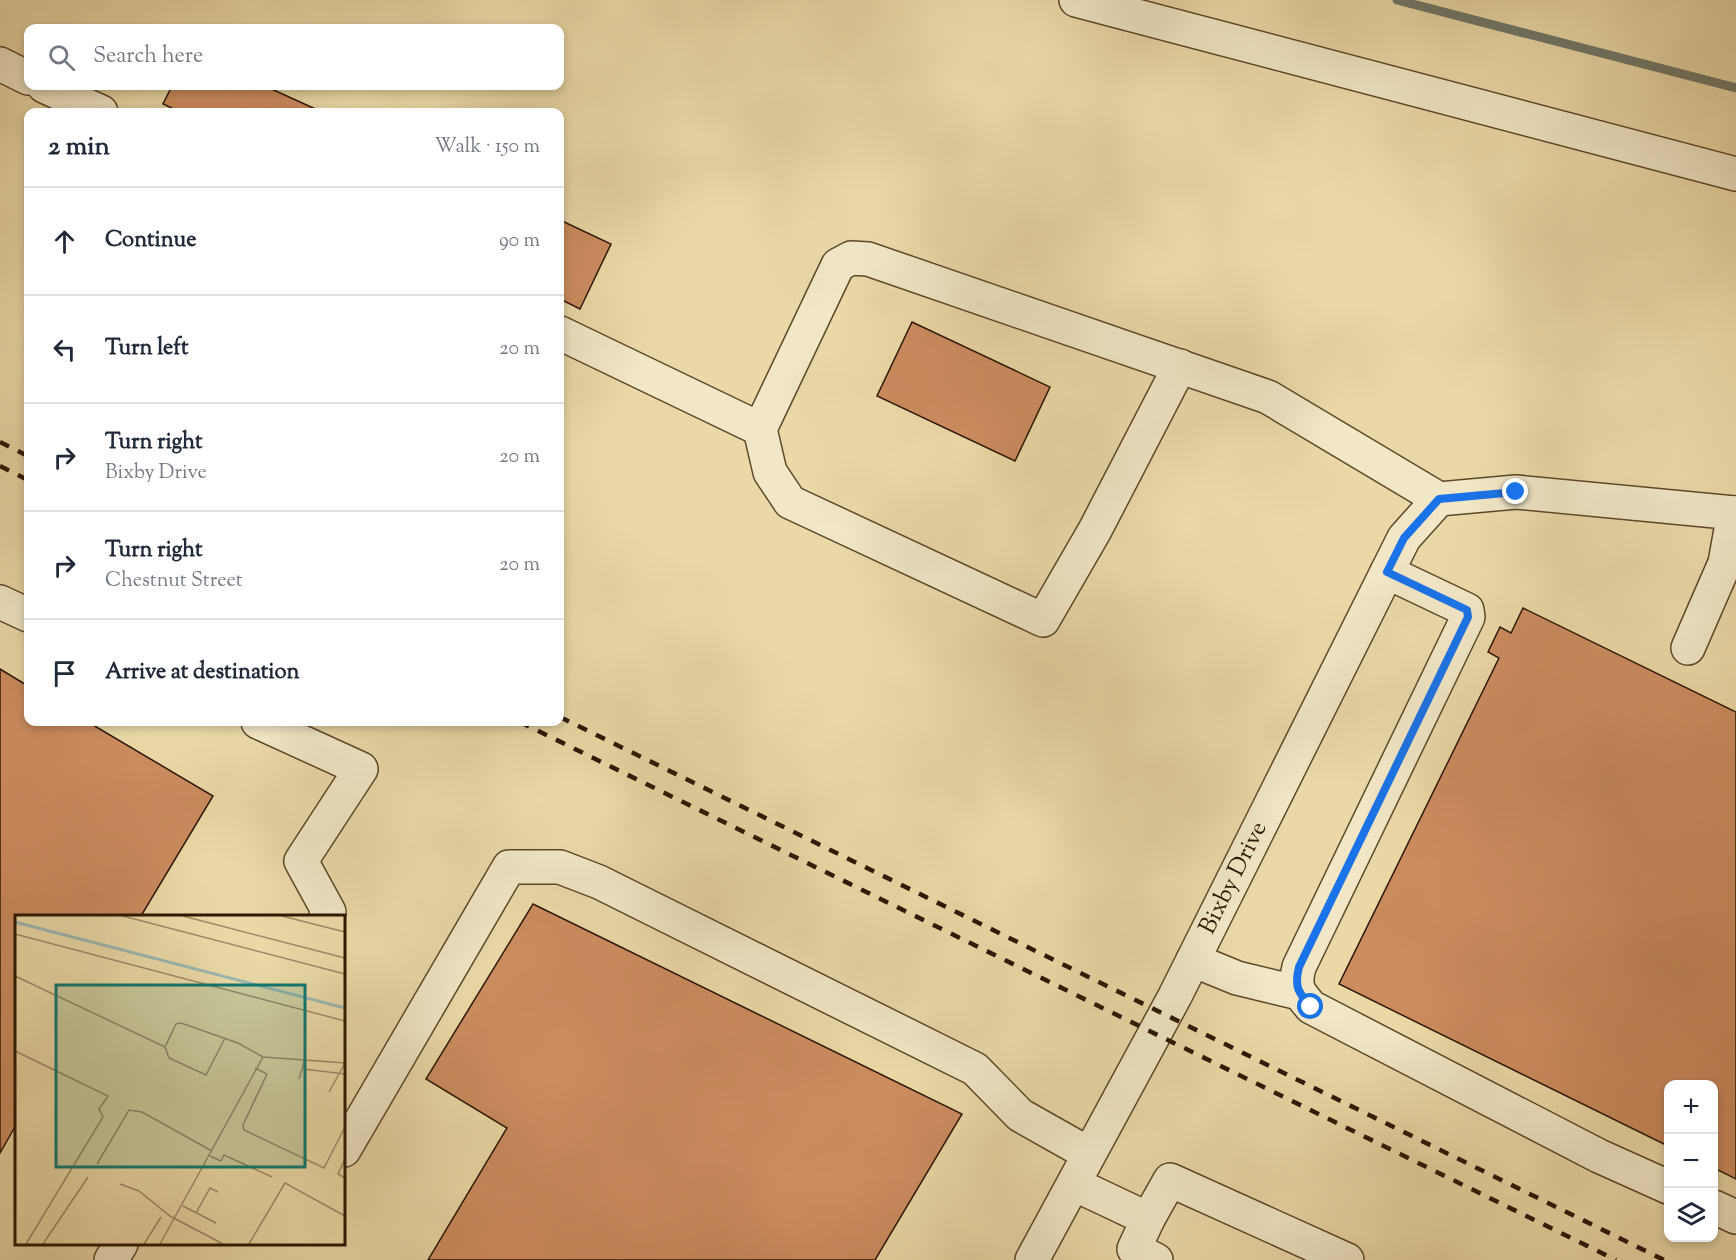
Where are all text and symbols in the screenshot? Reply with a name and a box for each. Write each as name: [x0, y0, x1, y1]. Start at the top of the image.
search box: [24, 24, 564, 90]
icon: search: [45, 41, 78, 74]
text: Search here: [93, 41, 203, 73]
text: 2 min: [48, 129, 110, 166]
text: Walk · 150 m: [434, 133, 540, 162]
icon: ahead: [48, 225, 81, 258]
text: Continue: [105, 225, 196, 257]
text: 90 m: [499, 227, 540, 256]
icon: left: [48, 333, 81, 366]
text: Turn left: [105, 333, 188, 365]
text: 20 m: [499, 335, 540, 364]
text: Turn right: [105, 427, 202, 459]
icon: right: [48, 441, 81, 474]
text: 20 m: [499, 443, 540, 472]
text: Bixby Drive: [105, 459, 207, 488]
route end: [1502, 478, 1528, 504]
text: Turn right: [105, 535, 202, 567]
icon: right: [48, 549, 81, 582]
text: 20 m: [499, 551, 540, 580]
text: Chestnut Street: [105, 567, 243, 596]
icon: arrive: [48, 657, 81, 690]
text: Arrive at destination: [105, 657, 300, 689]
street label: Bixby Drive: [1191, 816, 1276, 940]
inset map: [15, 915, 345, 1245]
route start: [1297, 993, 1323, 1019]
map controls: [1664, 1080, 1718, 1242]
button: +: [1664, 1080, 1718, 1134]
button: −: [1664, 1134, 1718, 1188]
button: layers: [1664, 1188, 1718, 1242]

